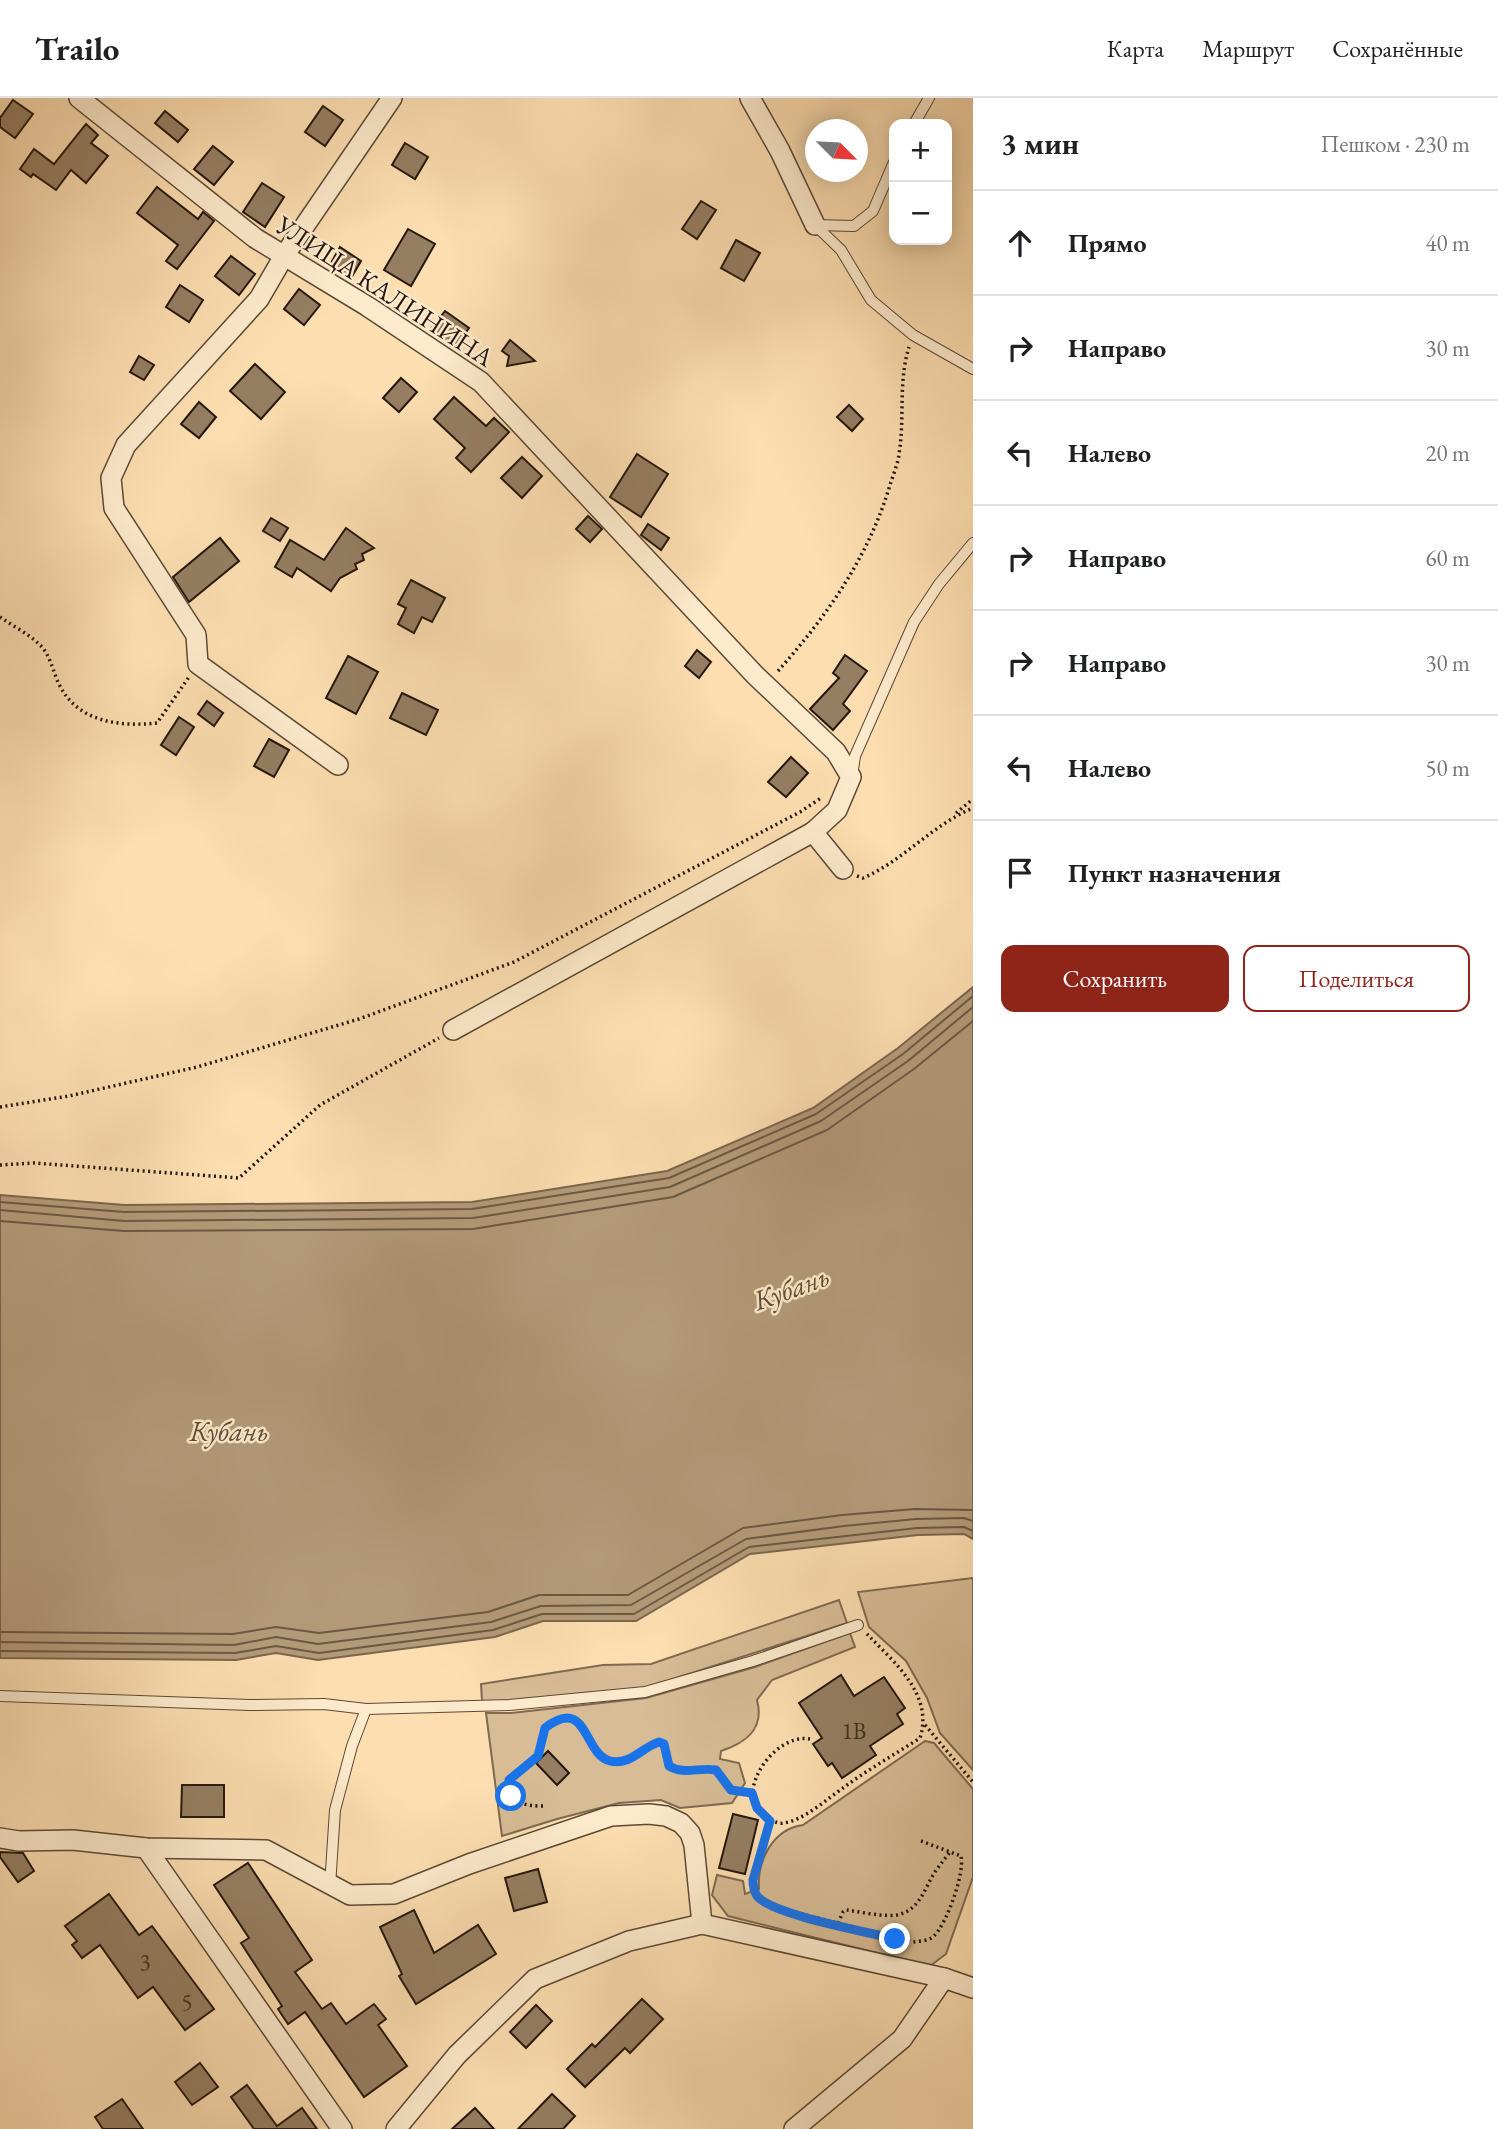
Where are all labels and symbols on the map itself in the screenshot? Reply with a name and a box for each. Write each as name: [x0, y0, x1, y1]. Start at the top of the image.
north arrow: [805, 119, 868, 182]
street label: УЛИЦА КАЛИНИНА: [269, 207, 501, 375]
water label: Кубань: [747, 1258, 834, 1319]
water label: Кубань: [189, 1413, 268, 1449]
house number: 1В: [842, 1716, 866, 1746]
route start: [495, 1780, 526, 1811]
route end: [879, 1923, 910, 1954]
house number: 3: [139, 1947, 151, 1977]
house number: 5: [181, 1987, 193, 2017]

